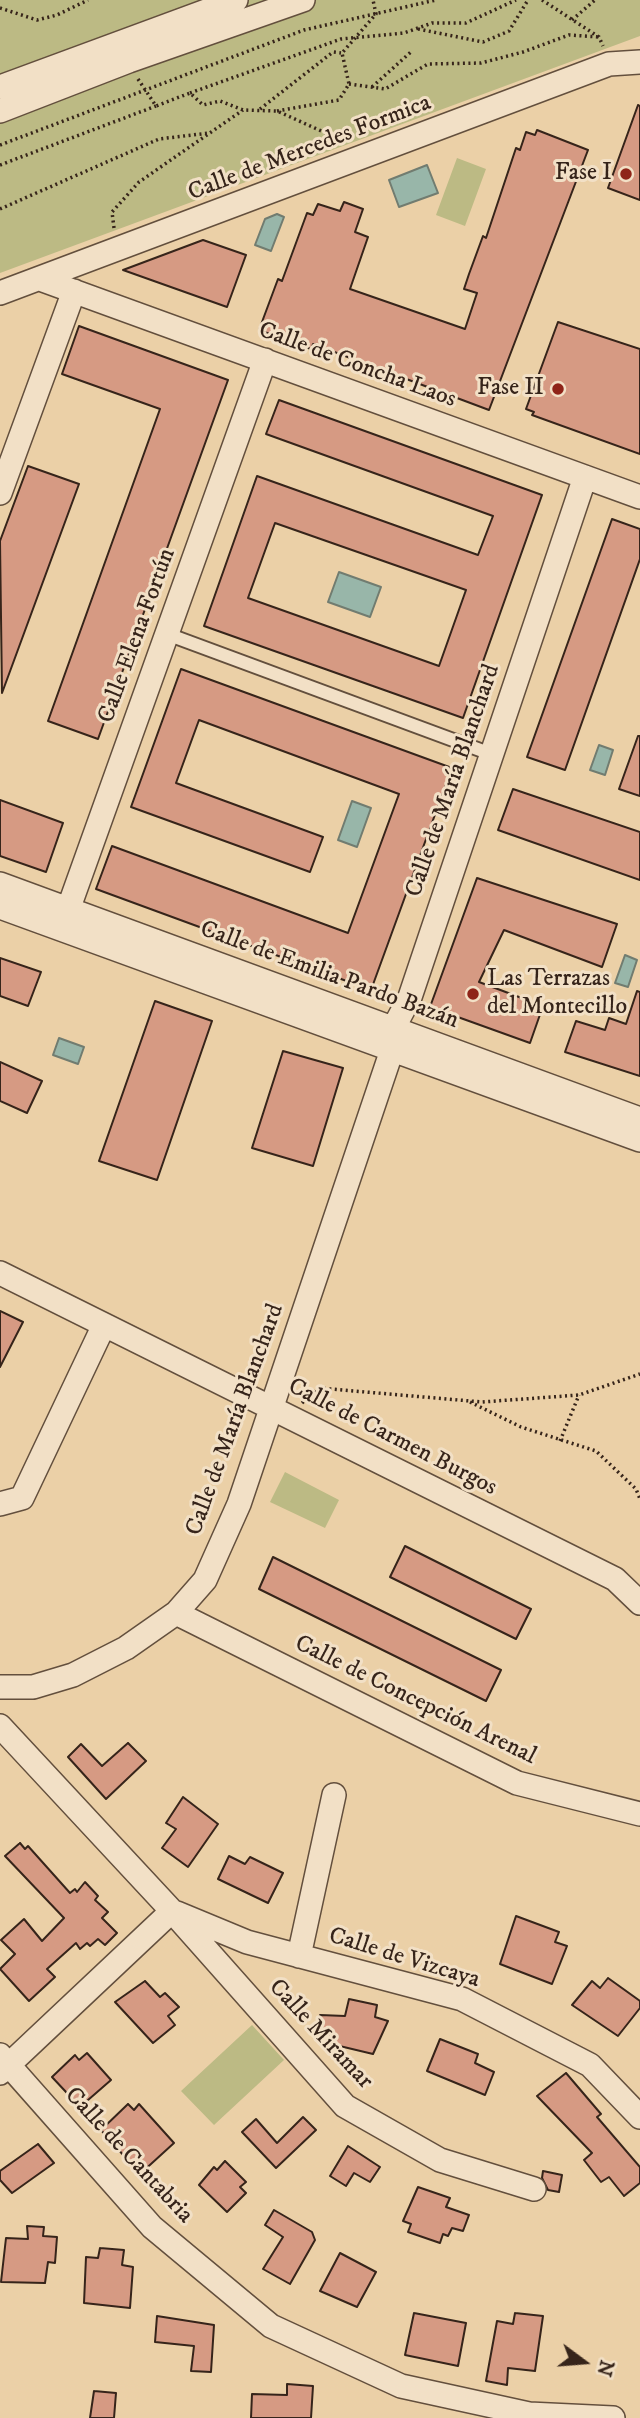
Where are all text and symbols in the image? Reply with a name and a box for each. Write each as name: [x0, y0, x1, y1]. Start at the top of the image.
street label: Calle de Mercedes Formica: [185, 89, 435, 209]
place label: Fase I: [555, 160, 612, 188]
marker: Fase I: [618, 166, 634, 182]
street label: Calle de Concha Laos: [254, 317, 460, 415]
place label: Fase II: [477, 375, 544, 403]
marker: Fase II: [550, 381, 566, 397]
street label: Calle Elena Fortún: [93, 545, 183, 727]
street label: Calle de María Blanchard: [401, 661, 507, 901]
street label: Calle de Emilia Pardo Bazán: [196, 916, 462, 1036]
place label: Las Terrazas del Montecillo: [487, 966, 627, 1022]
marker: Las Terrazas del Montecillo: [465, 986, 481, 1002]
street label: Calle de María Blanchard: [181, 1300, 291, 1540]
street label: Calle de Carmen Burgos: [283, 1373, 501, 1503]
street label: Calle de Concepción Arenal: [290, 1630, 540, 1772]
street label: Calle de Vizcaya: [325, 1922, 483, 1996]
street label: Calle Miramar: [262, 1974, 378, 2096]
street label: Calle de Cantabria: [58, 2082, 198, 2230]
north arrow: [549, 2327, 619, 2397]
text: N: [591, 2357, 618, 2379]

